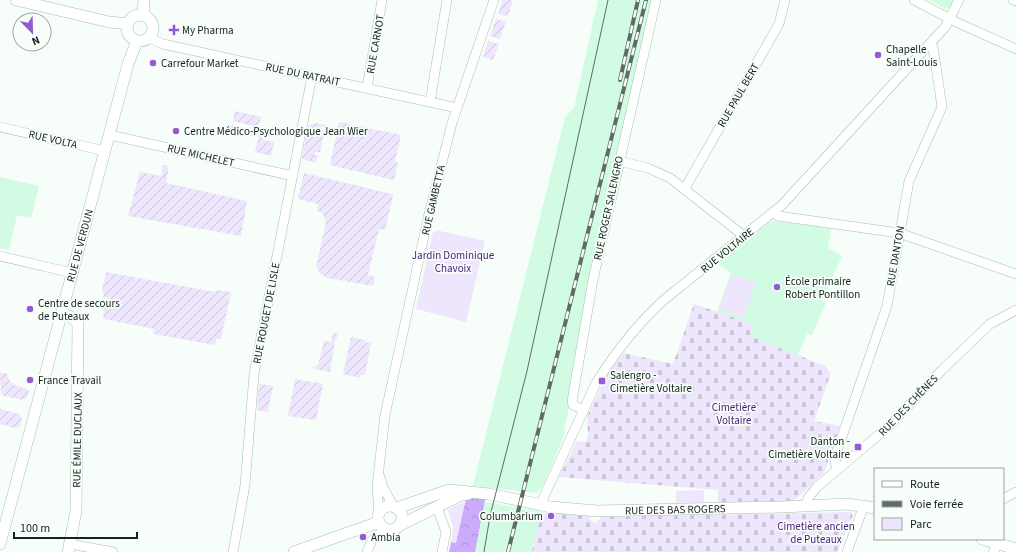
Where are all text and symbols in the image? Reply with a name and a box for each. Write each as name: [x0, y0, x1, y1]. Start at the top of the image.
north arrow: [12, 12, 52, 52]
street label: RUE CARNOT: [363, 13, 388, 75]
place label: My Pharma: [182, 23, 234, 38]
marker: My Pharma: [169, 25, 179, 35]
text: N: [29, 32, 42, 49]
place label: Chapelle Saint-Louis: [886, 42, 938, 70]
marker: Chapelle Saint-Louis: [873, 50, 883, 60]
place label: Carrefour Market: [161, 56, 239, 71]
marker: Carrefour Market: [148, 58, 158, 68]
street label: RUE DU RATRAIT: [264, 59, 342, 90]
street label: RUE PAUL BERT: [714, 60, 763, 130]
place label: Centre Médico-Psychologique Jean Wier: [184, 124, 368, 139]
marker: Centre Médico-Psychologique Jean Wier: [171, 126, 181, 136]
street label: RUE VOLTA: [27, 127, 79, 152]
street label: RUE MICHELET: [166, 140, 236, 171]
street label: RUE ROGER SALENGRO: [590, 154, 627, 262]
street label: RUE GAMBETTA: [418, 163, 449, 237]
street label: RUE DE VERDUN: [63, 207, 97, 284]
street label: RUE VOLTAIRE: [697, 224, 757, 277]
street label: RUE DANTON: [883, 225, 908, 288]
park label: Jardin Dominique Chavoix: [412, 248, 495, 276]
street label: RUE ROUGET DE LISLE: [249, 261, 284, 365]
place label: École primaire Robert Pontillon: [785, 274, 860, 302]
marker: École primaire Robert Pontillon: [772, 282, 782, 292]
place label: Centre de secours de Puteaux: [38, 296, 120, 324]
marker: Centre de secours de Puteaux: [25, 304, 35, 314]
place label: Salengro - Cimetière Voltaire: [610, 368, 692, 396]
street label: RUE DES CHÊNES: [875, 371, 942, 439]
place label: France Travail: [38, 373, 101, 388]
marker: France Travail: [25, 375, 35, 385]
marker: Salengro - Cimetière Voltaire: [597, 376, 607, 386]
street label: RUE ÉMILE DUCLAUX: [69, 392, 86, 488]
park label: Cimetière Voltaire: [712, 400, 757, 428]
place label: Danton - Cimetière Voltaire: [768, 434, 851, 462]
marker: Danton - Cimetière Voltaire: [853, 442, 863, 452]
legend: [874, 468, 1004, 540]
text: Route: [910, 476, 940, 493]
text: Voie ferrée: [910, 496, 963, 513]
street label: RUE DES BAS ROGERS: [625, 501, 726, 518]
place label: Columbarium: [480, 509, 543, 524]
marker: Columbarium: [546, 511, 556, 521]
scale bar: [14, 514, 137, 540]
text: Parc: [910, 516, 932, 533]
park label: Cimetière ancien de Puteaux: [777, 519, 855, 547]
text: 100 m: [20, 520, 50, 537]
place label: Ambia: [371, 530, 400, 545]
marker: Ambia: [358, 532, 368, 542]

